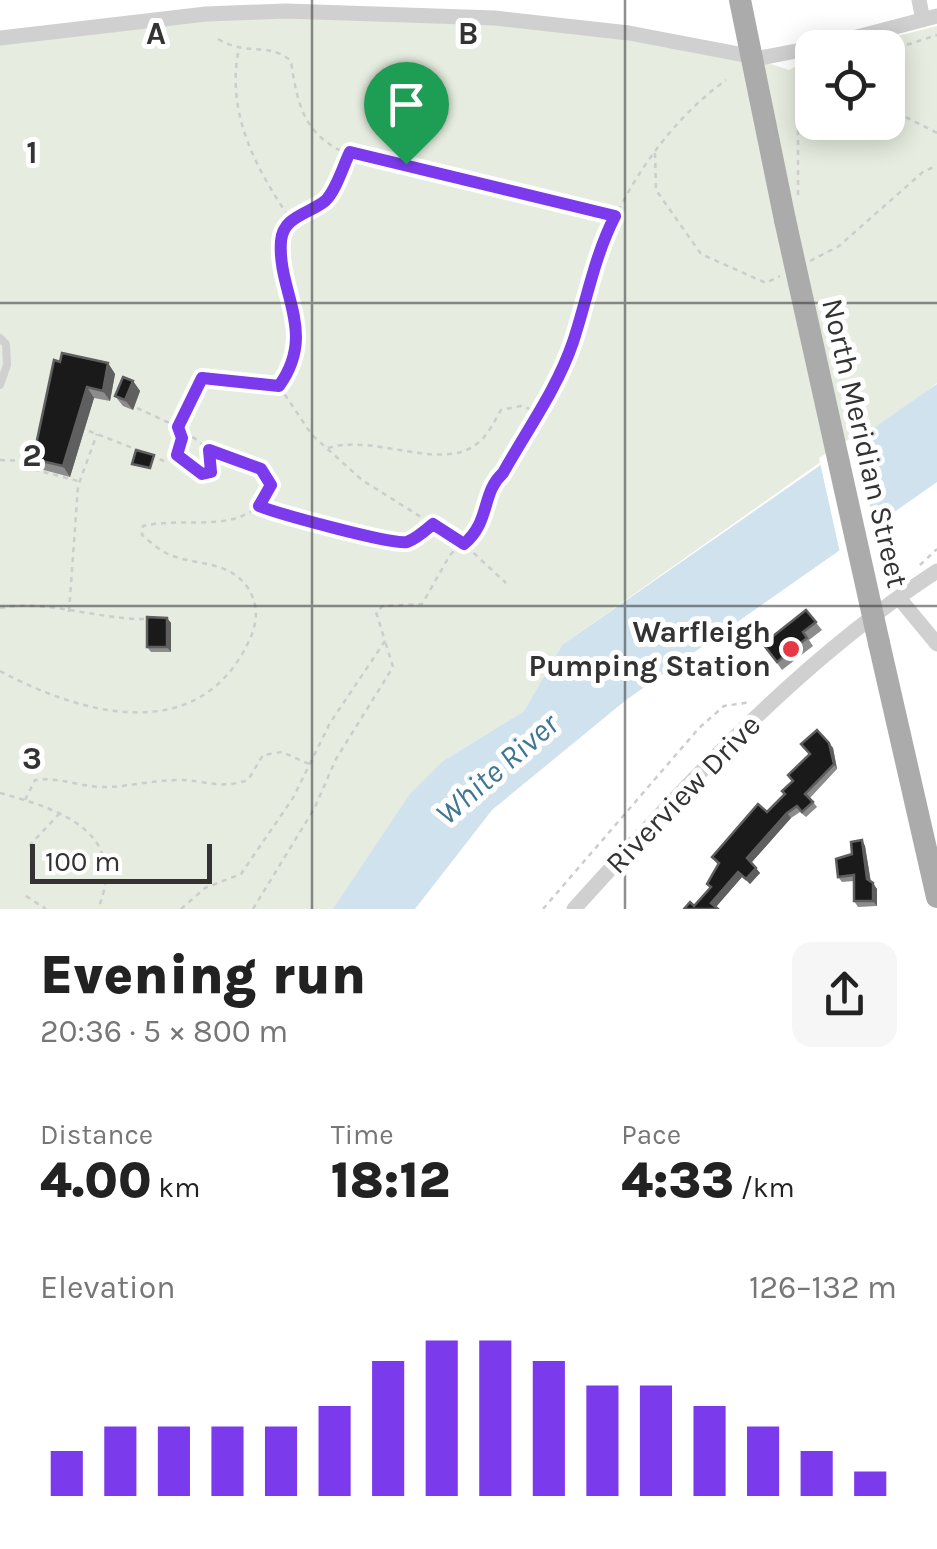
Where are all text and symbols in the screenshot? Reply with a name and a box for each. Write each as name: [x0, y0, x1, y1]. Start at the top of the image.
text: A: [146, 15, 166, 52]
text: B: [458, 15, 478, 52]
map controls: [795, 30, 905, 140]
button: locate: [795, 30, 905, 140]
pin: [364, 62, 449, 165]
icon: arrive: [379, 77, 434, 132]
text: 1: [26, 134, 38, 171]
street label: North Meridian Street: [814, 295, 916, 591]
text: 2: [22, 437, 42, 474]
place label: Warfleigh Pumping Station: [529, 614, 771, 684]
marker: Warfleigh Pumping Station: [780, 638, 802, 660]
water label: White River: [428, 705, 567, 832]
street label: Riverview Drive: [598, 707, 768, 881]
text: 3: [22, 740, 42, 777]
scale bar: [30, 839, 212, 884]
text: 100 m: [45, 845, 120, 878]
button: share: [792, 942, 897, 1047]
text: Evening run: [40, 943, 366, 1007]
text: 20:36 · 5 × 800 m: [40, 1013, 288, 1050]
text: Distance: [40, 1118, 153, 1151]
text: Time: [331, 1118, 394, 1151]
text: Pace: [621, 1118, 681, 1151]
text: 4.00: [40, 1151, 152, 1210]
text: 18:12: [331, 1151, 450, 1210]
text: 4:33: [621, 1151, 734, 1210]
text: km: [152, 1171, 200, 1204]
text: /km: [734, 1171, 795, 1204]
text: Elevation: [40, 1269, 175, 1306]
text: 126–132 m: [749, 1269, 897, 1306]

